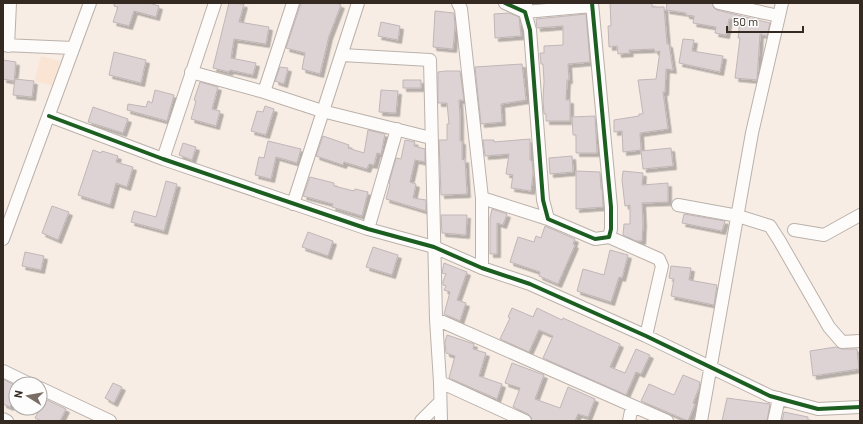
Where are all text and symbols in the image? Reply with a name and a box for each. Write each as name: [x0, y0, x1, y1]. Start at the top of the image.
scale bar: [727, 8, 803, 34]
text: 50 m: [733, 14, 758, 28]
north arrow: [8, 376, 48, 416]
text: N: [11, 389, 25, 399]

